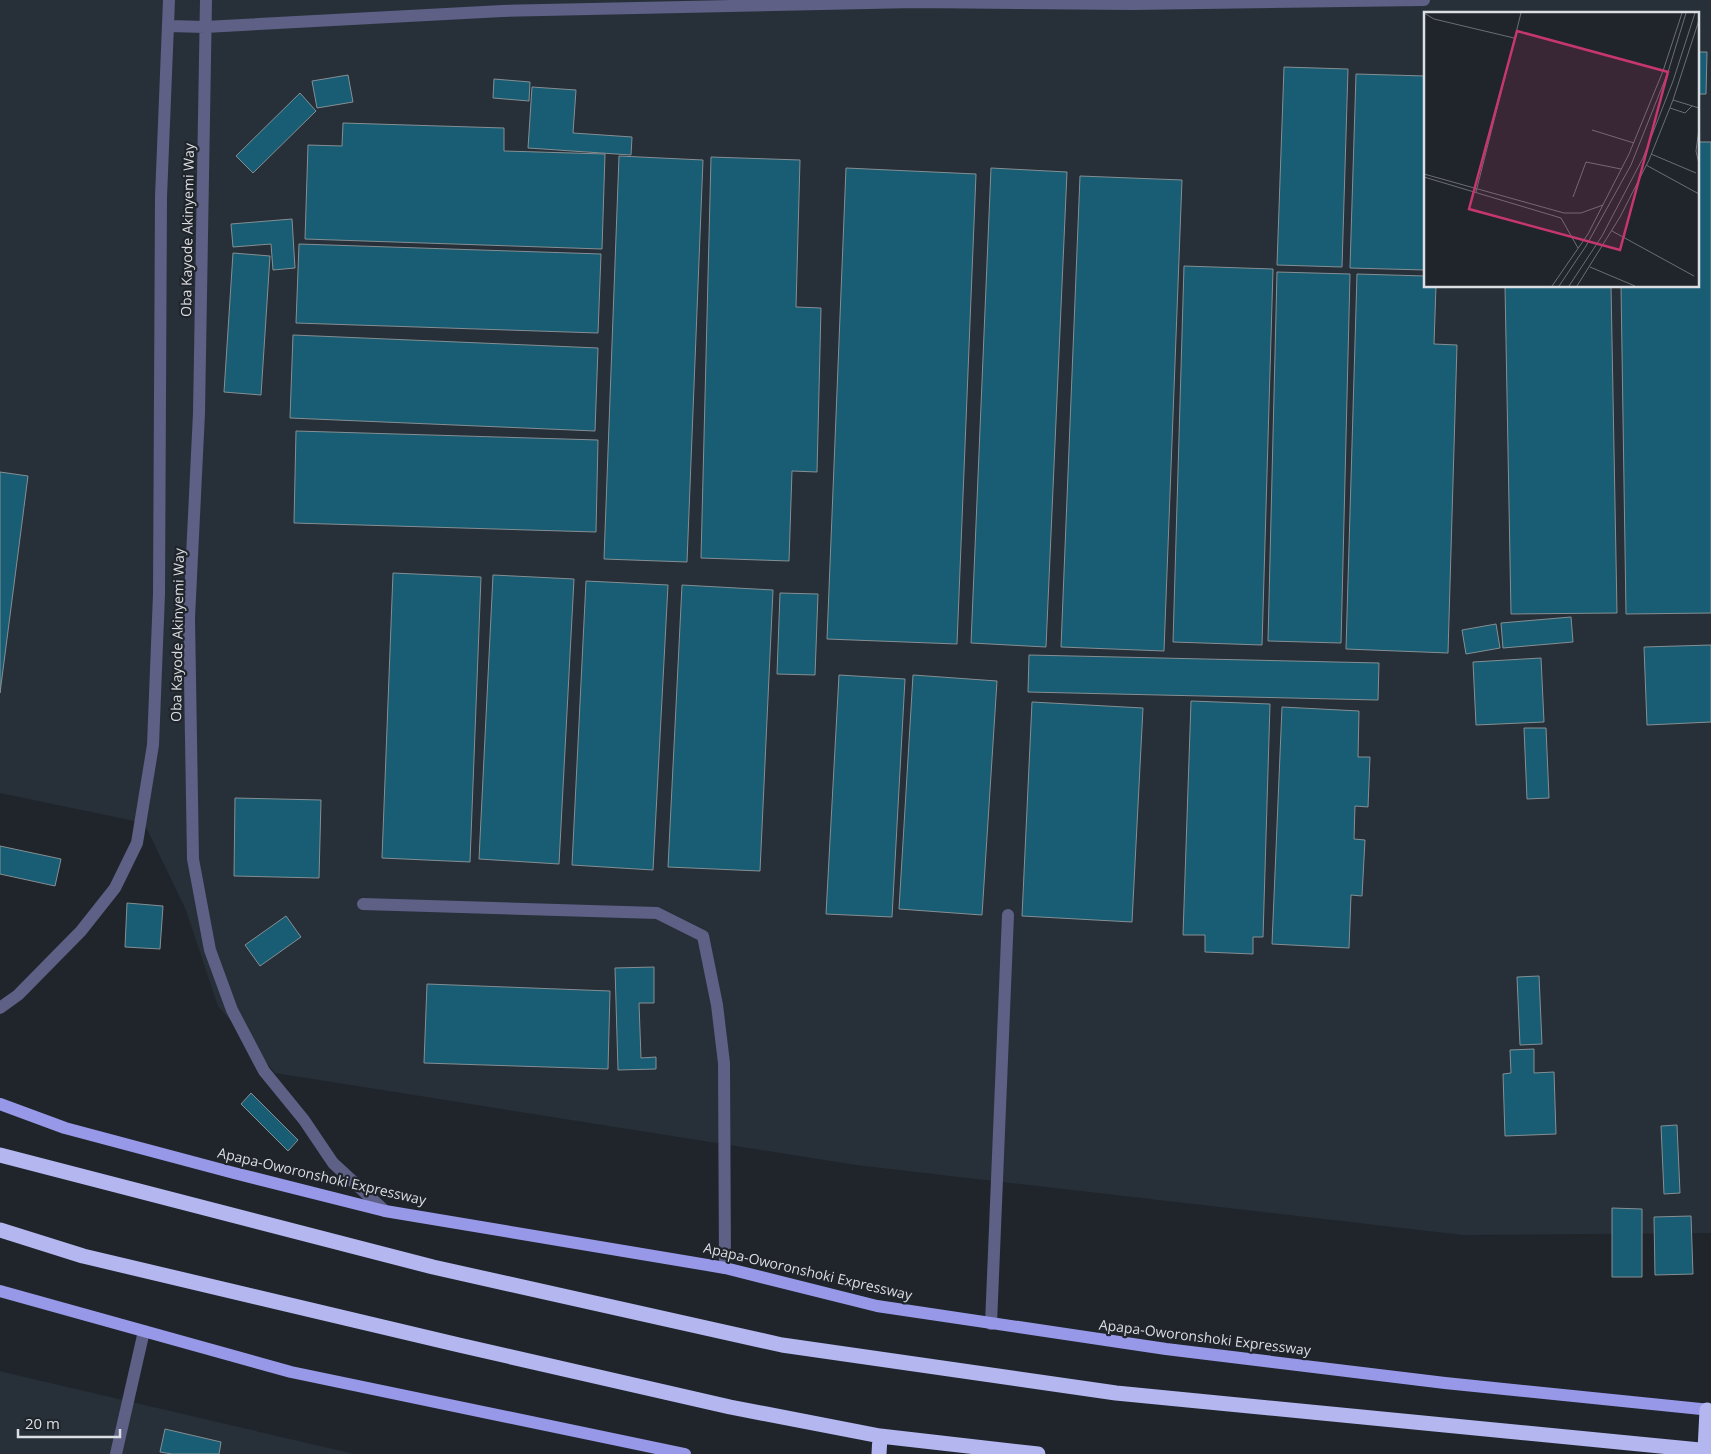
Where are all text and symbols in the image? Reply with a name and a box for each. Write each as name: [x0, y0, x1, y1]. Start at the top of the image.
inset map: [1424, 12, 1698, 288]
street label: Oba Kayode Akinyemi Way: [176, 142, 198, 317]
street label: Oba Kayode Akinyemi Way: [166, 547, 188, 722]
street label: Apapa-Oworonshoki Expressway: [216, 1143, 429, 1209]
street label: Apapa-Oworonshoki Expressway: [702, 1238, 915, 1304]
street label: Apapa-Oworonshoki Expressway: [1098, 1315, 1313, 1360]
scale bar: [18, 1406, 120, 1438]
text: 20 m: [25, 1413, 60, 1433]

